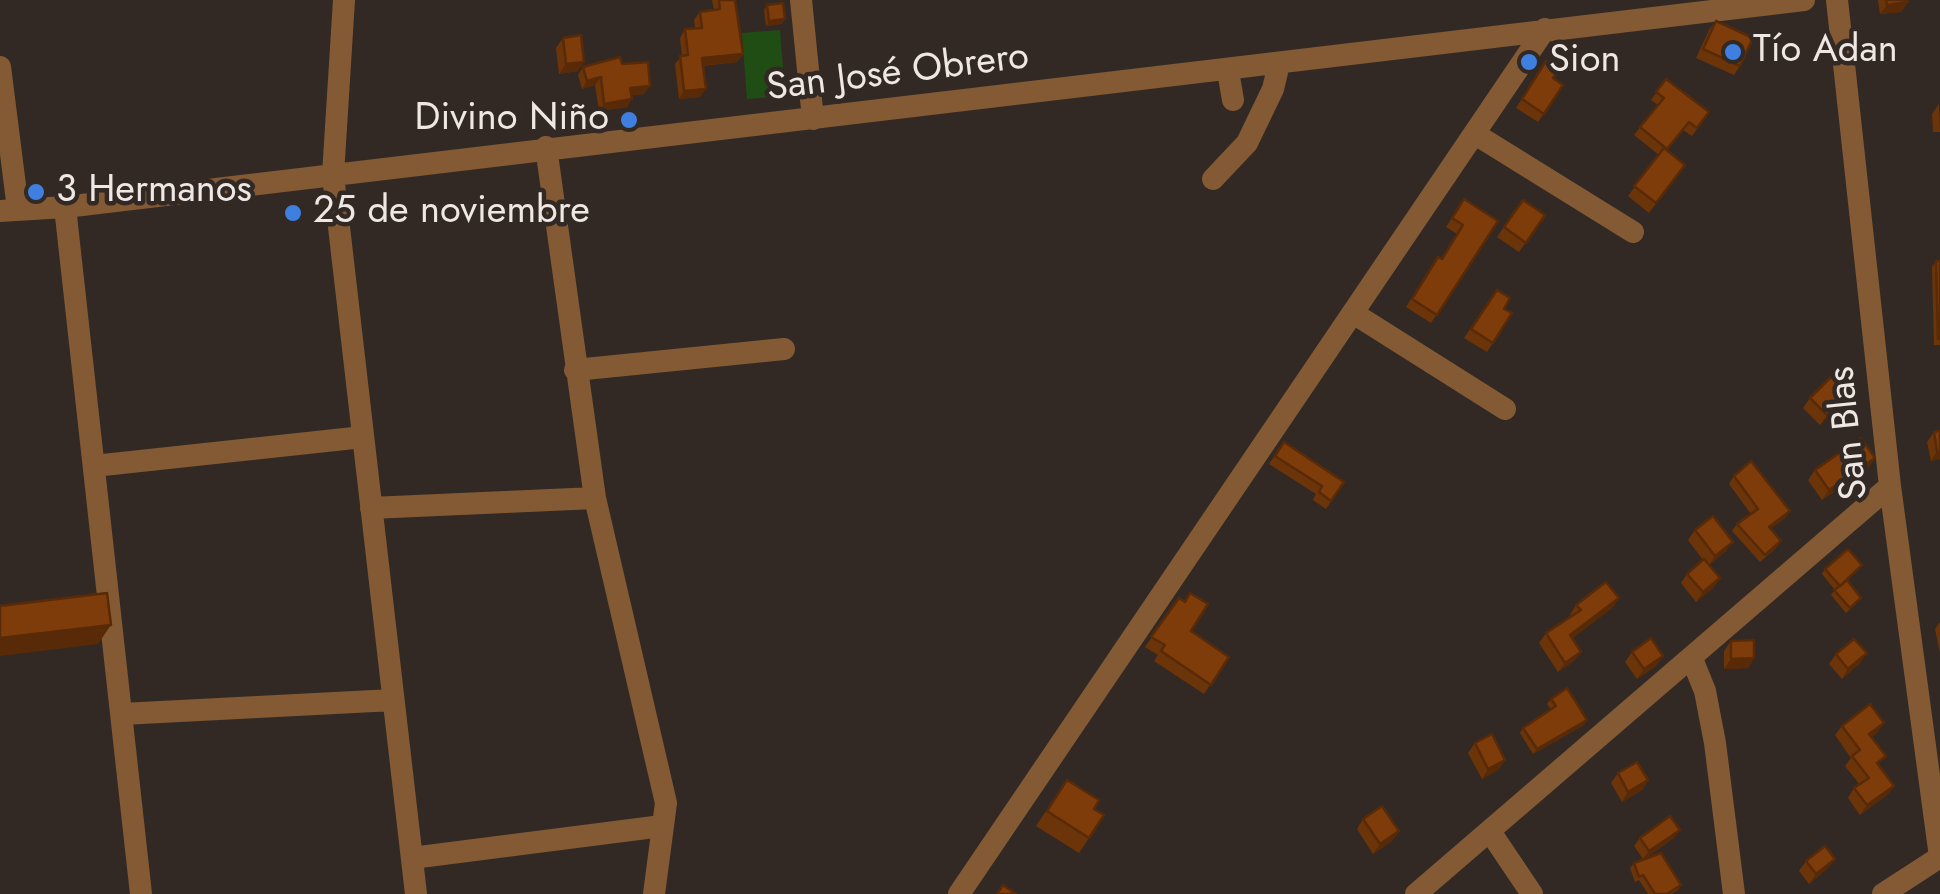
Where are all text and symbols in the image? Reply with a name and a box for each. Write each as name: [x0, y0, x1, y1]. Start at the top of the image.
place label: Tío Adan: [1753, 29, 1898, 75]
street label: San José Obrero: [764, 35, 1032, 113]
place label: Sion: [1549, 39, 1620, 85]
marker: Tío Adan: [1722, 41, 1744, 63]
marker: Sion: [1518, 51, 1540, 73]
place label: Divino Niño: [415, 97, 609, 143]
marker: Divino Niño: [618, 109, 640, 131]
place label: 3 Hermanos: [56, 169, 252, 215]
marker: 3 Hermanos: [25, 181, 47, 203]
place label: 25 de noviembre: [313, 190, 590, 236]
marker: 25 de noviembre: [282, 202, 304, 224]
street label: San Blas: [1820, 364, 1880, 502]

